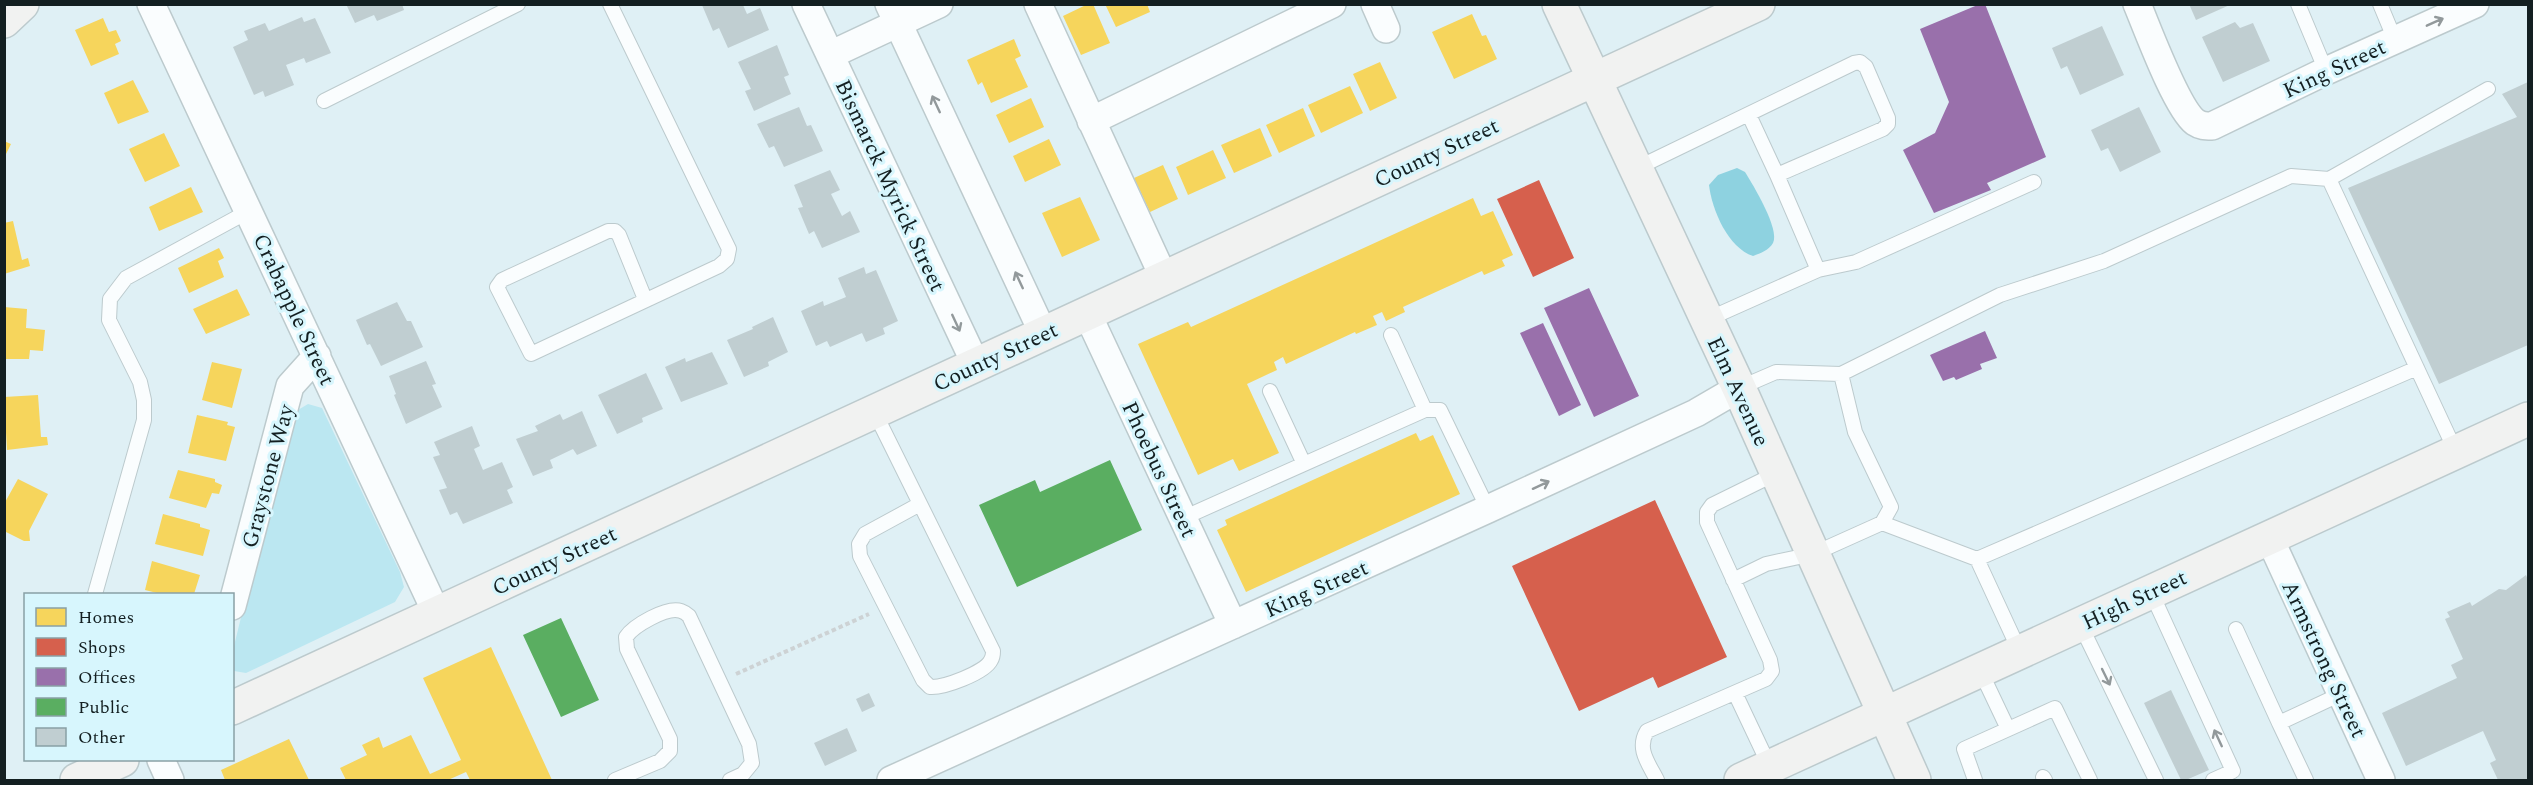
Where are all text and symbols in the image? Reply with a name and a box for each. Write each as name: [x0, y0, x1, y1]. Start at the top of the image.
one-way arrow: [2426, 16, 2444, 27]
street label: King Street: [2278, 31, 2392, 108]
street label: Bismarck Myrick Street: [826, 74, 953, 297]
one-way arrow: [929, 95, 941, 113]
street label: County Street: [1369, 110, 1505, 197]
street label: Crabapple Street: [244, 228, 343, 391]
one-way arrow: [1012, 272, 1024, 290]
street label: County Street: [928, 314, 1064, 401]
one-way arrow: [951, 314, 963, 332]
street label: Elm Avenue: [1698, 331, 1777, 452]
street label: Phoebus Street: [1113, 396, 1205, 543]
street label: Graystone Way: [233, 400, 304, 552]
one-way arrow: [1532, 478, 1550, 490]
street label: County Street: [487, 518, 623, 605]
street label: King Street: [1259, 552, 1374, 627]
street label: High Street: [2077, 562, 2193, 639]
street label: Armstrong Street: [2273, 576, 2375, 744]
legend: [24, 593, 234, 761]
text: Homes: [78, 604, 134, 631]
text: Shops: [78, 634, 126, 661]
text: Offices: [78, 664, 136, 691]
one-way arrow: [2100, 667, 2112, 685]
text: Public: [78, 694, 129, 721]
text: Other: [78, 724, 125, 751]
one-way arrow: [2212, 730, 2224, 748]

